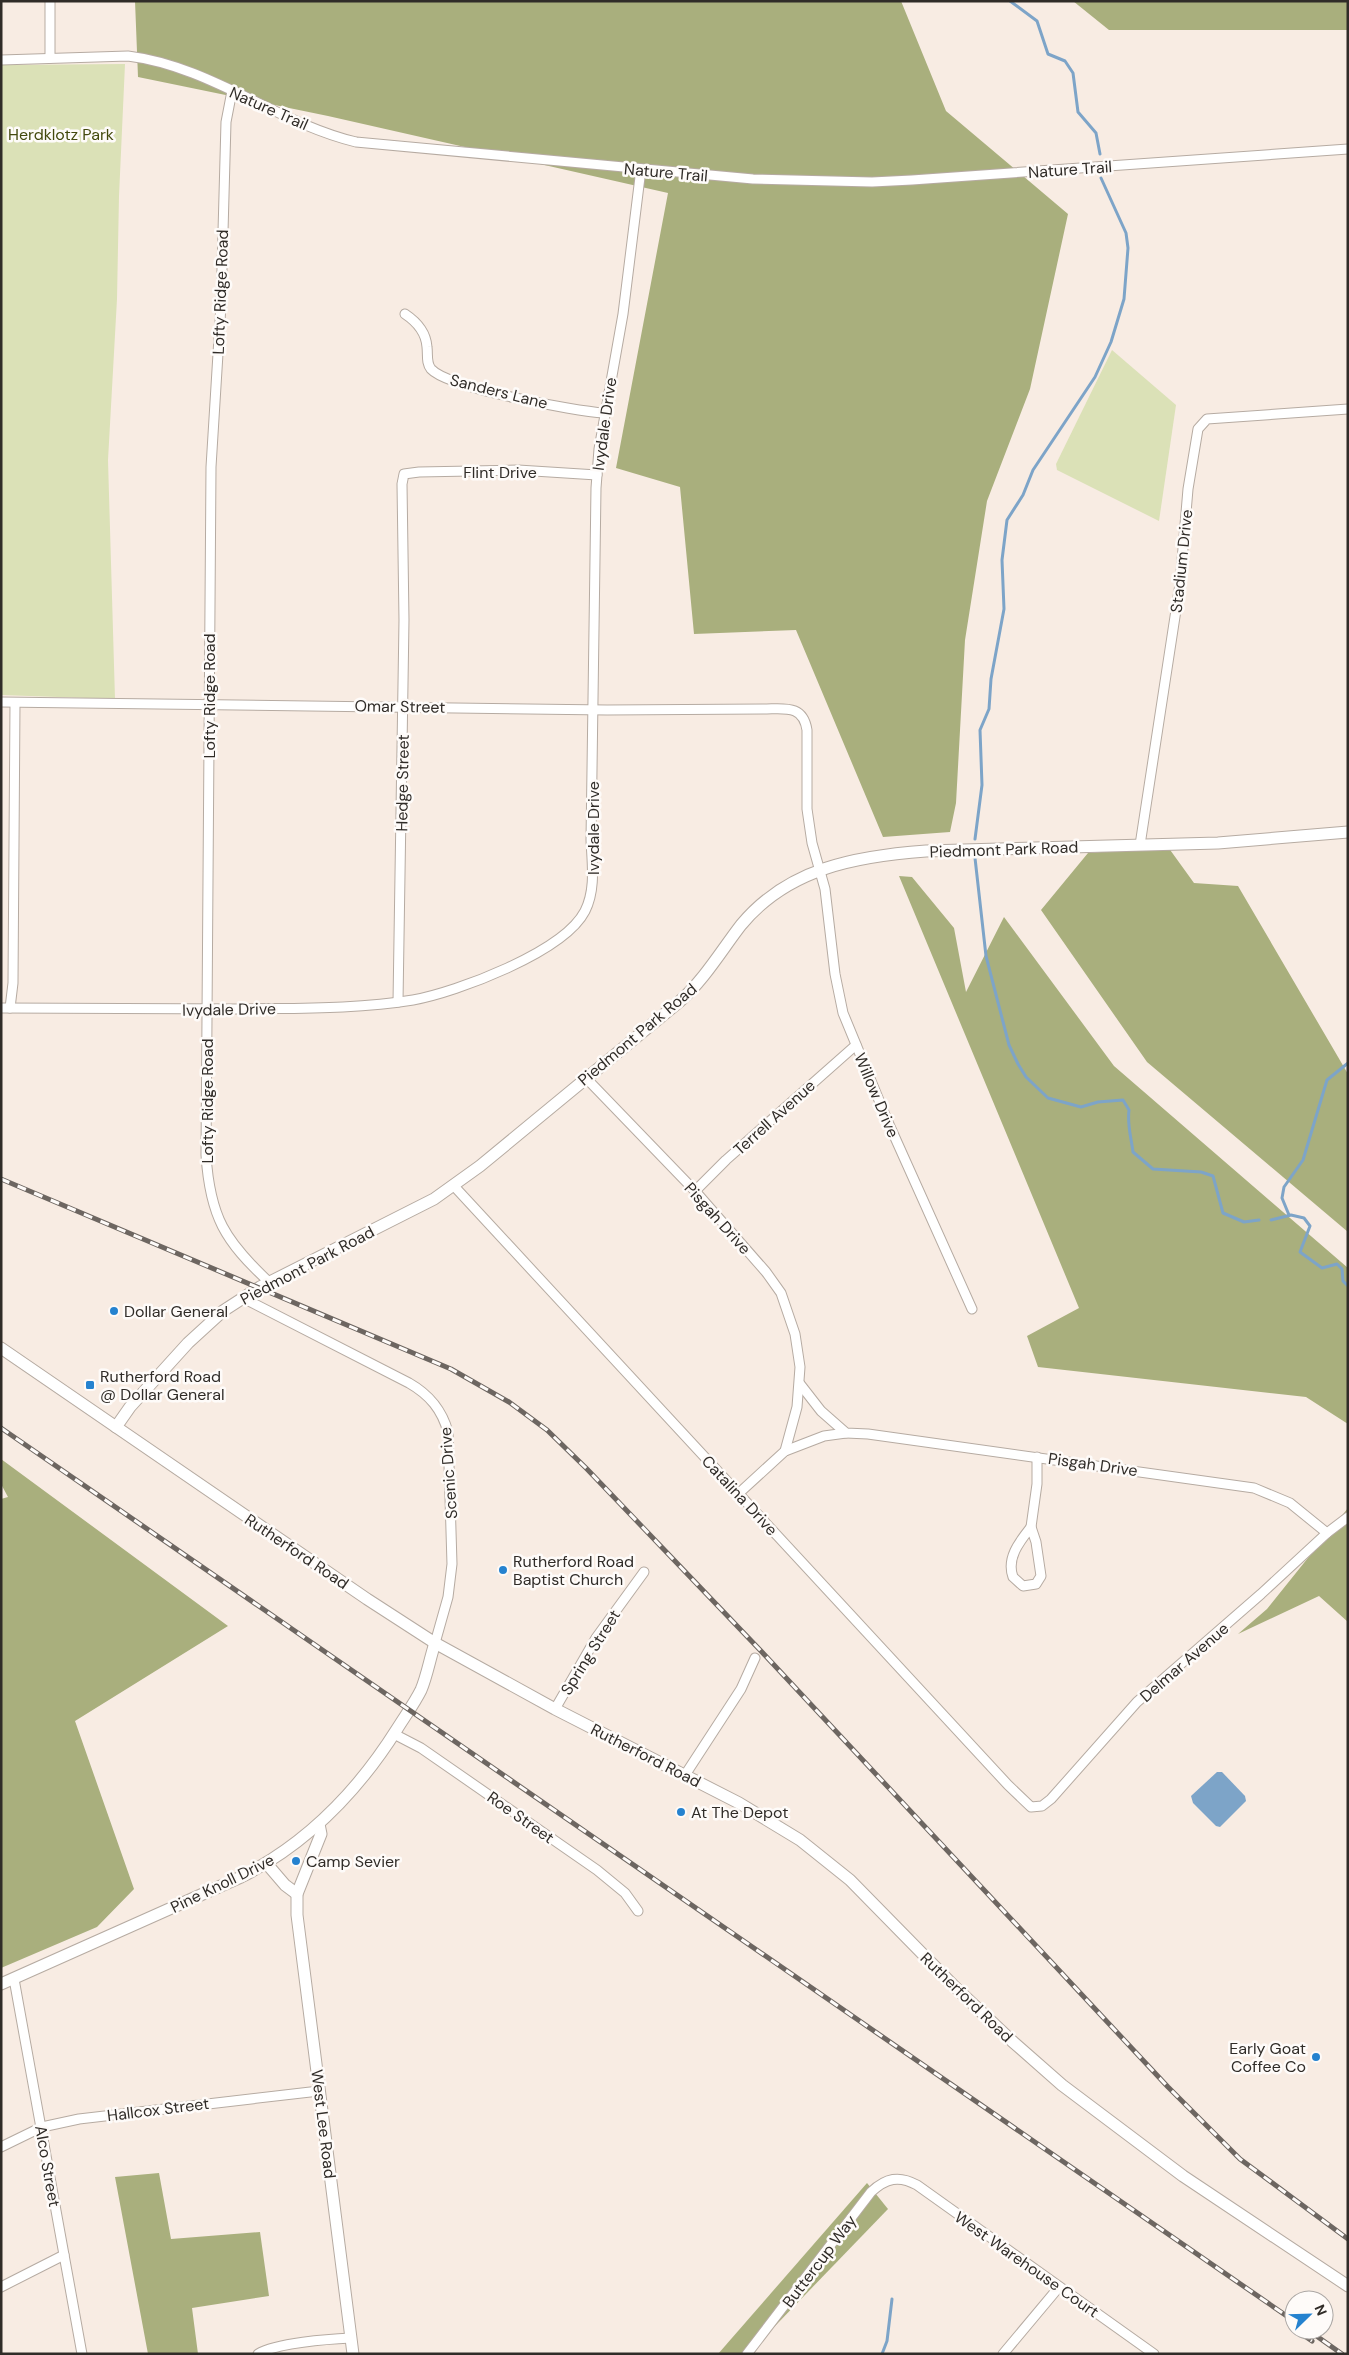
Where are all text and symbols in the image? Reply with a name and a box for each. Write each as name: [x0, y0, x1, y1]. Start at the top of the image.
street label: Nature Trail: [226, 82, 311, 135]
park label: Herdklotz Park: [8, 124, 114, 145]
street label: Nature Trail: [1027, 156, 1113, 183]
street label: Nature Trail: [623, 158, 709, 187]
street label: Lofty Ridge Road: [208, 229, 233, 355]
street label: Sanders Lane: [448, 369, 550, 414]
street label: Ivydale Drive: [588, 376, 621, 472]
street label: Flint Drive: [463, 462, 537, 483]
street label: Stadium Drive: [1166, 508, 1197, 614]
street label: Lofty Ridge Road: [199, 633, 220, 759]
street label: Omar Street: [354, 695, 446, 718]
street label: Hedge Street: [391, 734, 414, 832]
street label: Ivydale Drive: [583, 781, 604, 875]
street label: Piedmont Park Road: [929, 836, 1079, 863]
street label: Piedmont Park Road: [574, 979, 701, 1090]
street label: Ivydale Drive: [182, 998, 276, 1021]
street label: Lofty Ridge Road: [197, 1038, 218, 1164]
street label: Willow Drive: [849, 1050, 904, 1141]
street label: Terrell Avenue: [729, 1075, 820, 1160]
street label: Pisgah Drive: [680, 1178, 756, 1259]
street label: Piedmont Park Road: [237, 1221, 378, 1310]
place label: Dollar General: [124, 1301, 228, 1322]
marker: Dollar General: [108, 1305, 120, 1317]
place label: Rutherford Road @ Dollar General: [100, 1366, 225, 1405]
marker: Rutherford Road @ Dollar General: [84, 1379, 96, 1391]
street label: Scenic Drive: [435, 1426, 462, 1520]
street label: Pisgah Drive: [1047, 1448, 1139, 1481]
street label: Catalina Drive: [697, 1451, 782, 1540]
street label: Rutherford Road: [241, 1509, 353, 1594]
place label: Rutherford Road Baptist Church: [513, 1551, 634, 1590]
marker: Rutherford Road Baptist Church: [497, 1564, 509, 1576]
street label: Spring Street: [556, 1606, 625, 1699]
street label: Delmar Avenue: [1135, 1618, 1233, 1707]
street label: Rutherford Road: [587, 1719, 704, 1792]
street label: Roe Street: [483, 1787, 558, 1848]
place label: At The Depot: [691, 1802, 789, 1823]
marker: At The Depot: [675, 1806, 687, 1818]
street label: Pine Knoll Drive: [167, 1849, 278, 1918]
place label: Camp Sevier: [306, 1851, 400, 1872]
marker: Camp Sevier: [290, 1855, 302, 1867]
street label: Rutherford Road: [916, 1948, 1017, 2047]
place label: Early Goat Coffee Co: [1229, 2038, 1306, 2077]
marker: Early Goat Coffee Co: [1310, 2051, 1322, 2063]
street label: West Lee Road: [306, 2068, 341, 2180]
street label: Hallcox Street: [106, 2093, 210, 2126]
street label: Alco Street: [30, 2124, 65, 2209]
street label: West Warehouse Court: [950, 2207, 1103, 2322]
street label: Buttercup Way: [778, 2211, 861, 2312]
north arrow: [1284, 2290, 1334, 2340]
text: N: [1311, 2302, 1331, 2318]

